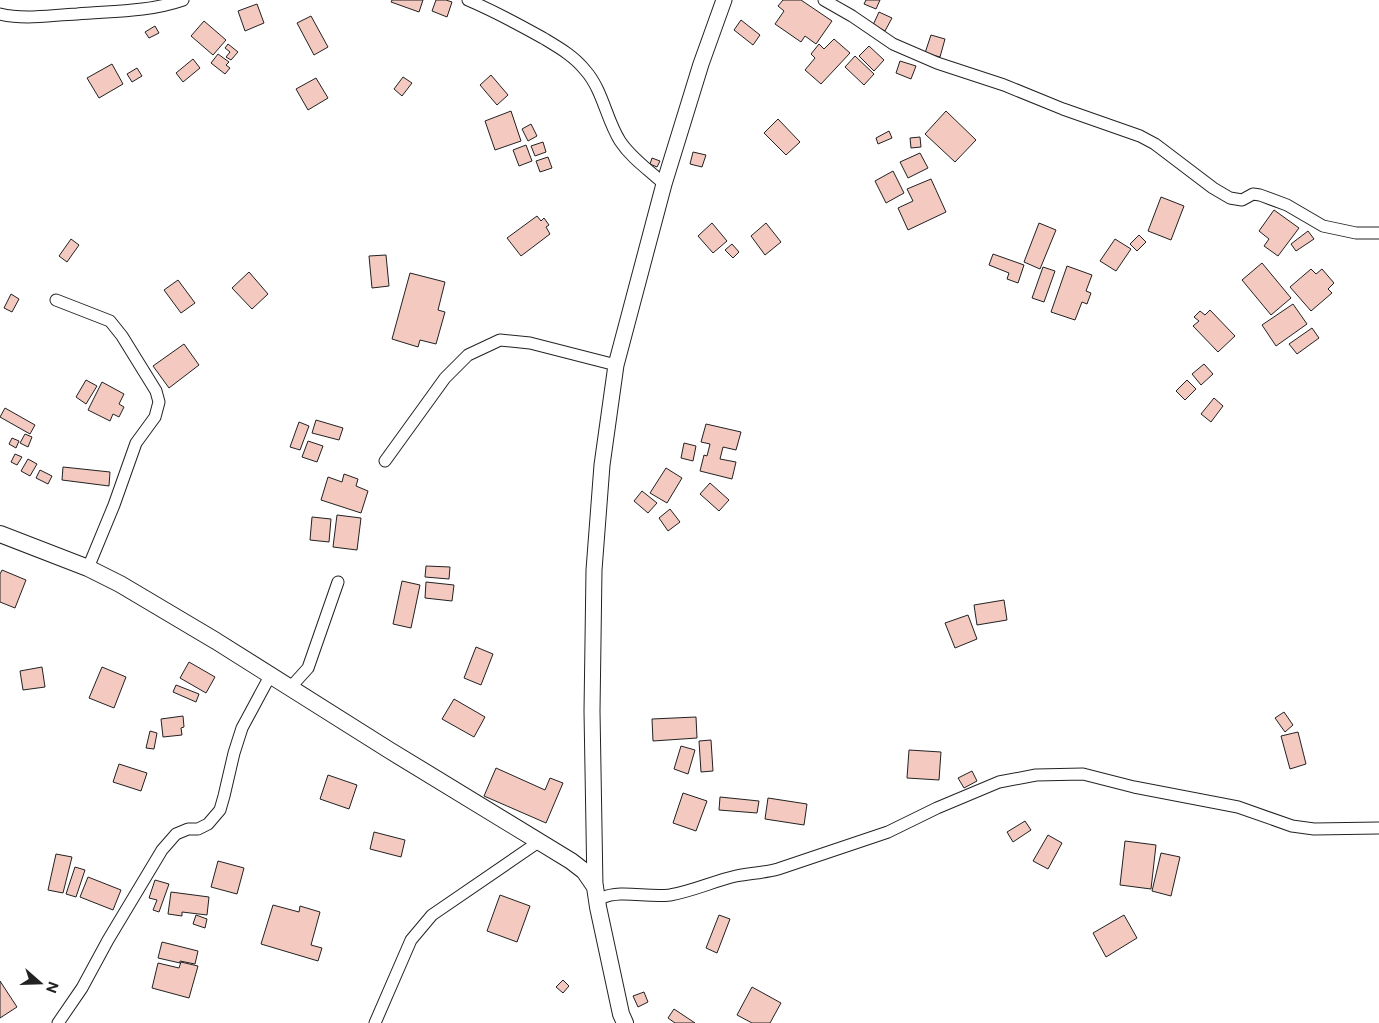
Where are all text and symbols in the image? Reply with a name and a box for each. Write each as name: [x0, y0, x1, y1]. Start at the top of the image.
north arrow: [15, 958, 65, 1008]
text: N: [43, 980, 62, 995]

